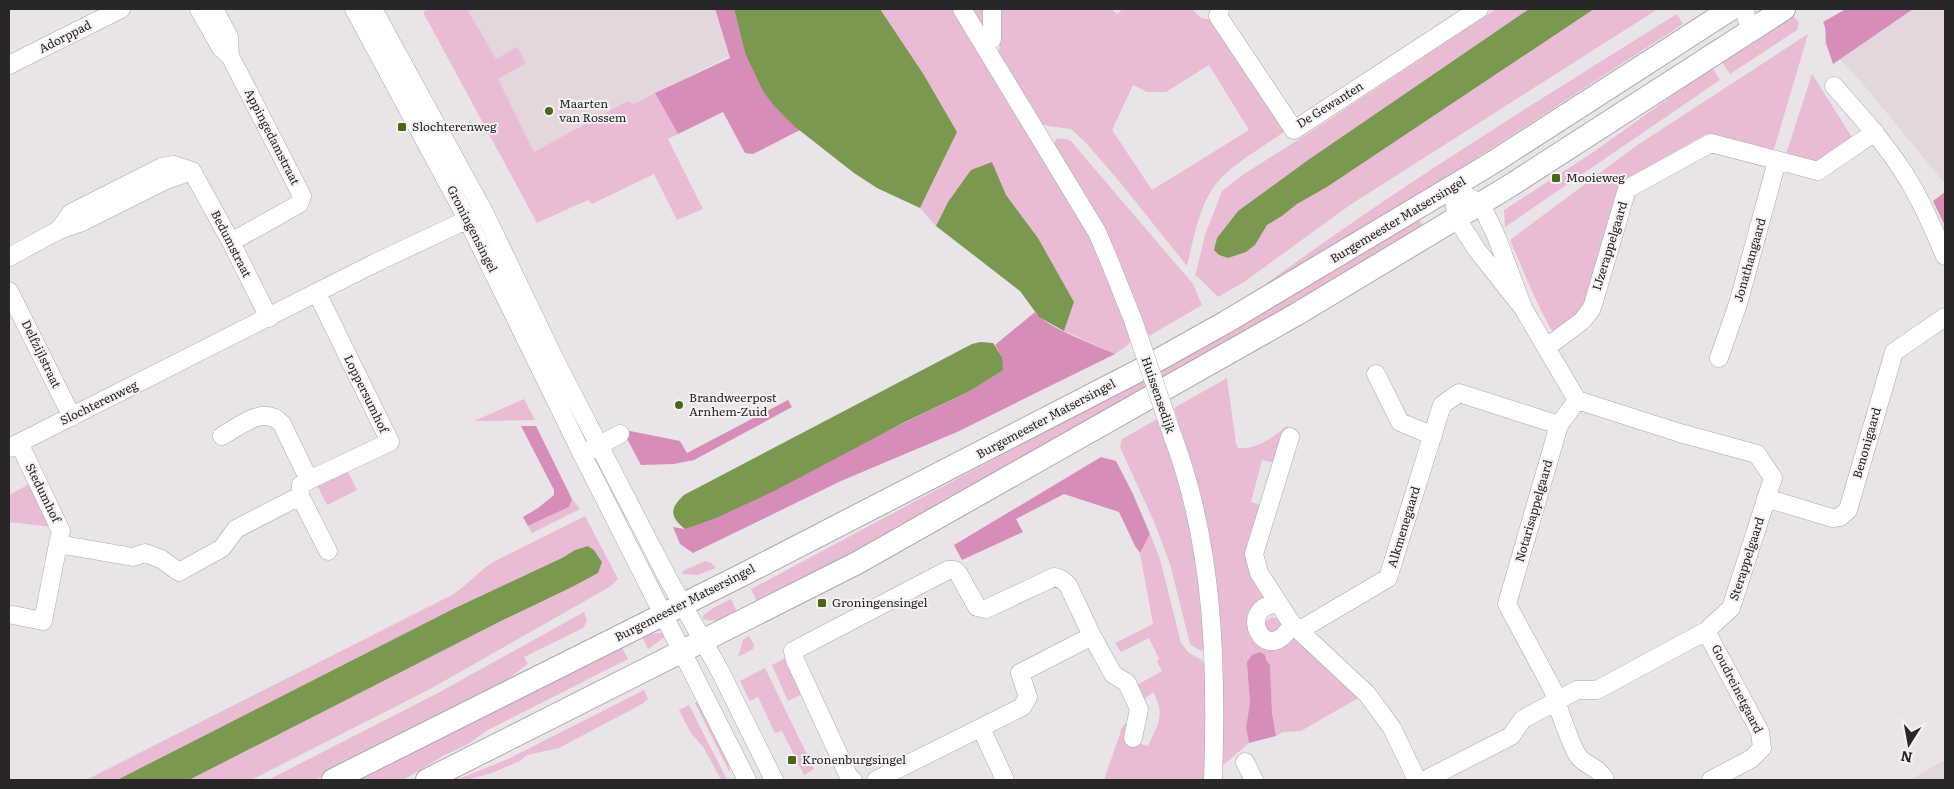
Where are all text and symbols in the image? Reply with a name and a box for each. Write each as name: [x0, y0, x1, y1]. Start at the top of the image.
street label: Adorppad: [35, 15, 95, 57]
street label: De Gewanten: [1293, 76, 1366, 132]
street label: Appingedamstraat: [241, 85, 305, 188]
place label: Maarten van Rossem: [559, 94, 627, 126]
marker: Maarten van Rossem: [543, 105, 555, 117]
place label: Slochterenweg: [412, 117, 497, 135]
marker: Slochterenweg: [396, 121, 408, 133]
place label: Mooieweg: [1566, 168, 1625, 186]
street label: Burgemeester Matsersingel: [1326, 171, 1469, 267]
marker: Mooieweg: [1550, 172, 1562, 184]
street label: Groningensingel: [443, 182, 503, 275]
street label: IJzerappelgaard: [1587, 198, 1631, 292]
street label: Bedumstraat: [207, 207, 257, 280]
street label: Jonathangaard: [1728, 215, 1770, 304]
street label: Delfzijlstraat: [18, 316, 66, 391]
street label: Loppersumhof: [340, 351, 394, 437]
street label: Huissensedijk: [1137, 354, 1181, 436]
street label: Burgemeester Matsersingel: [973, 374, 1118, 463]
street label: Slochterenweg: [57, 375, 141, 429]
place label: Brandweerpost Arnhem-Zuid: [689, 388, 777, 420]
marker: Brandweerpost Arnhem-Zuid: [673, 399, 685, 411]
street label: Benonigaard: [1847, 405, 1885, 480]
street label: Notarisappelgaard: [1510, 457, 1556, 564]
street label: Stedumhof: [22, 460, 67, 526]
street label: Alkmenegaard: [1382, 483, 1424, 570]
street label: Sterappelgaard: [1724, 514, 1768, 603]
street label: Burgemeester Matsersingel: [611, 559, 758, 645]
place label: Groningensingel: [832, 593, 928, 611]
marker: Groningensingel: [816, 597, 828, 609]
street label: Goudreinetgaard: [1708, 641, 1768, 737]
north arrow: [1884, 719, 1934, 769]
text: N: [1898, 747, 1914, 769]
place label: Kronenburgsingel: [802, 750, 906, 768]
marker: Kronenburgsingel: [786, 754, 798, 766]

